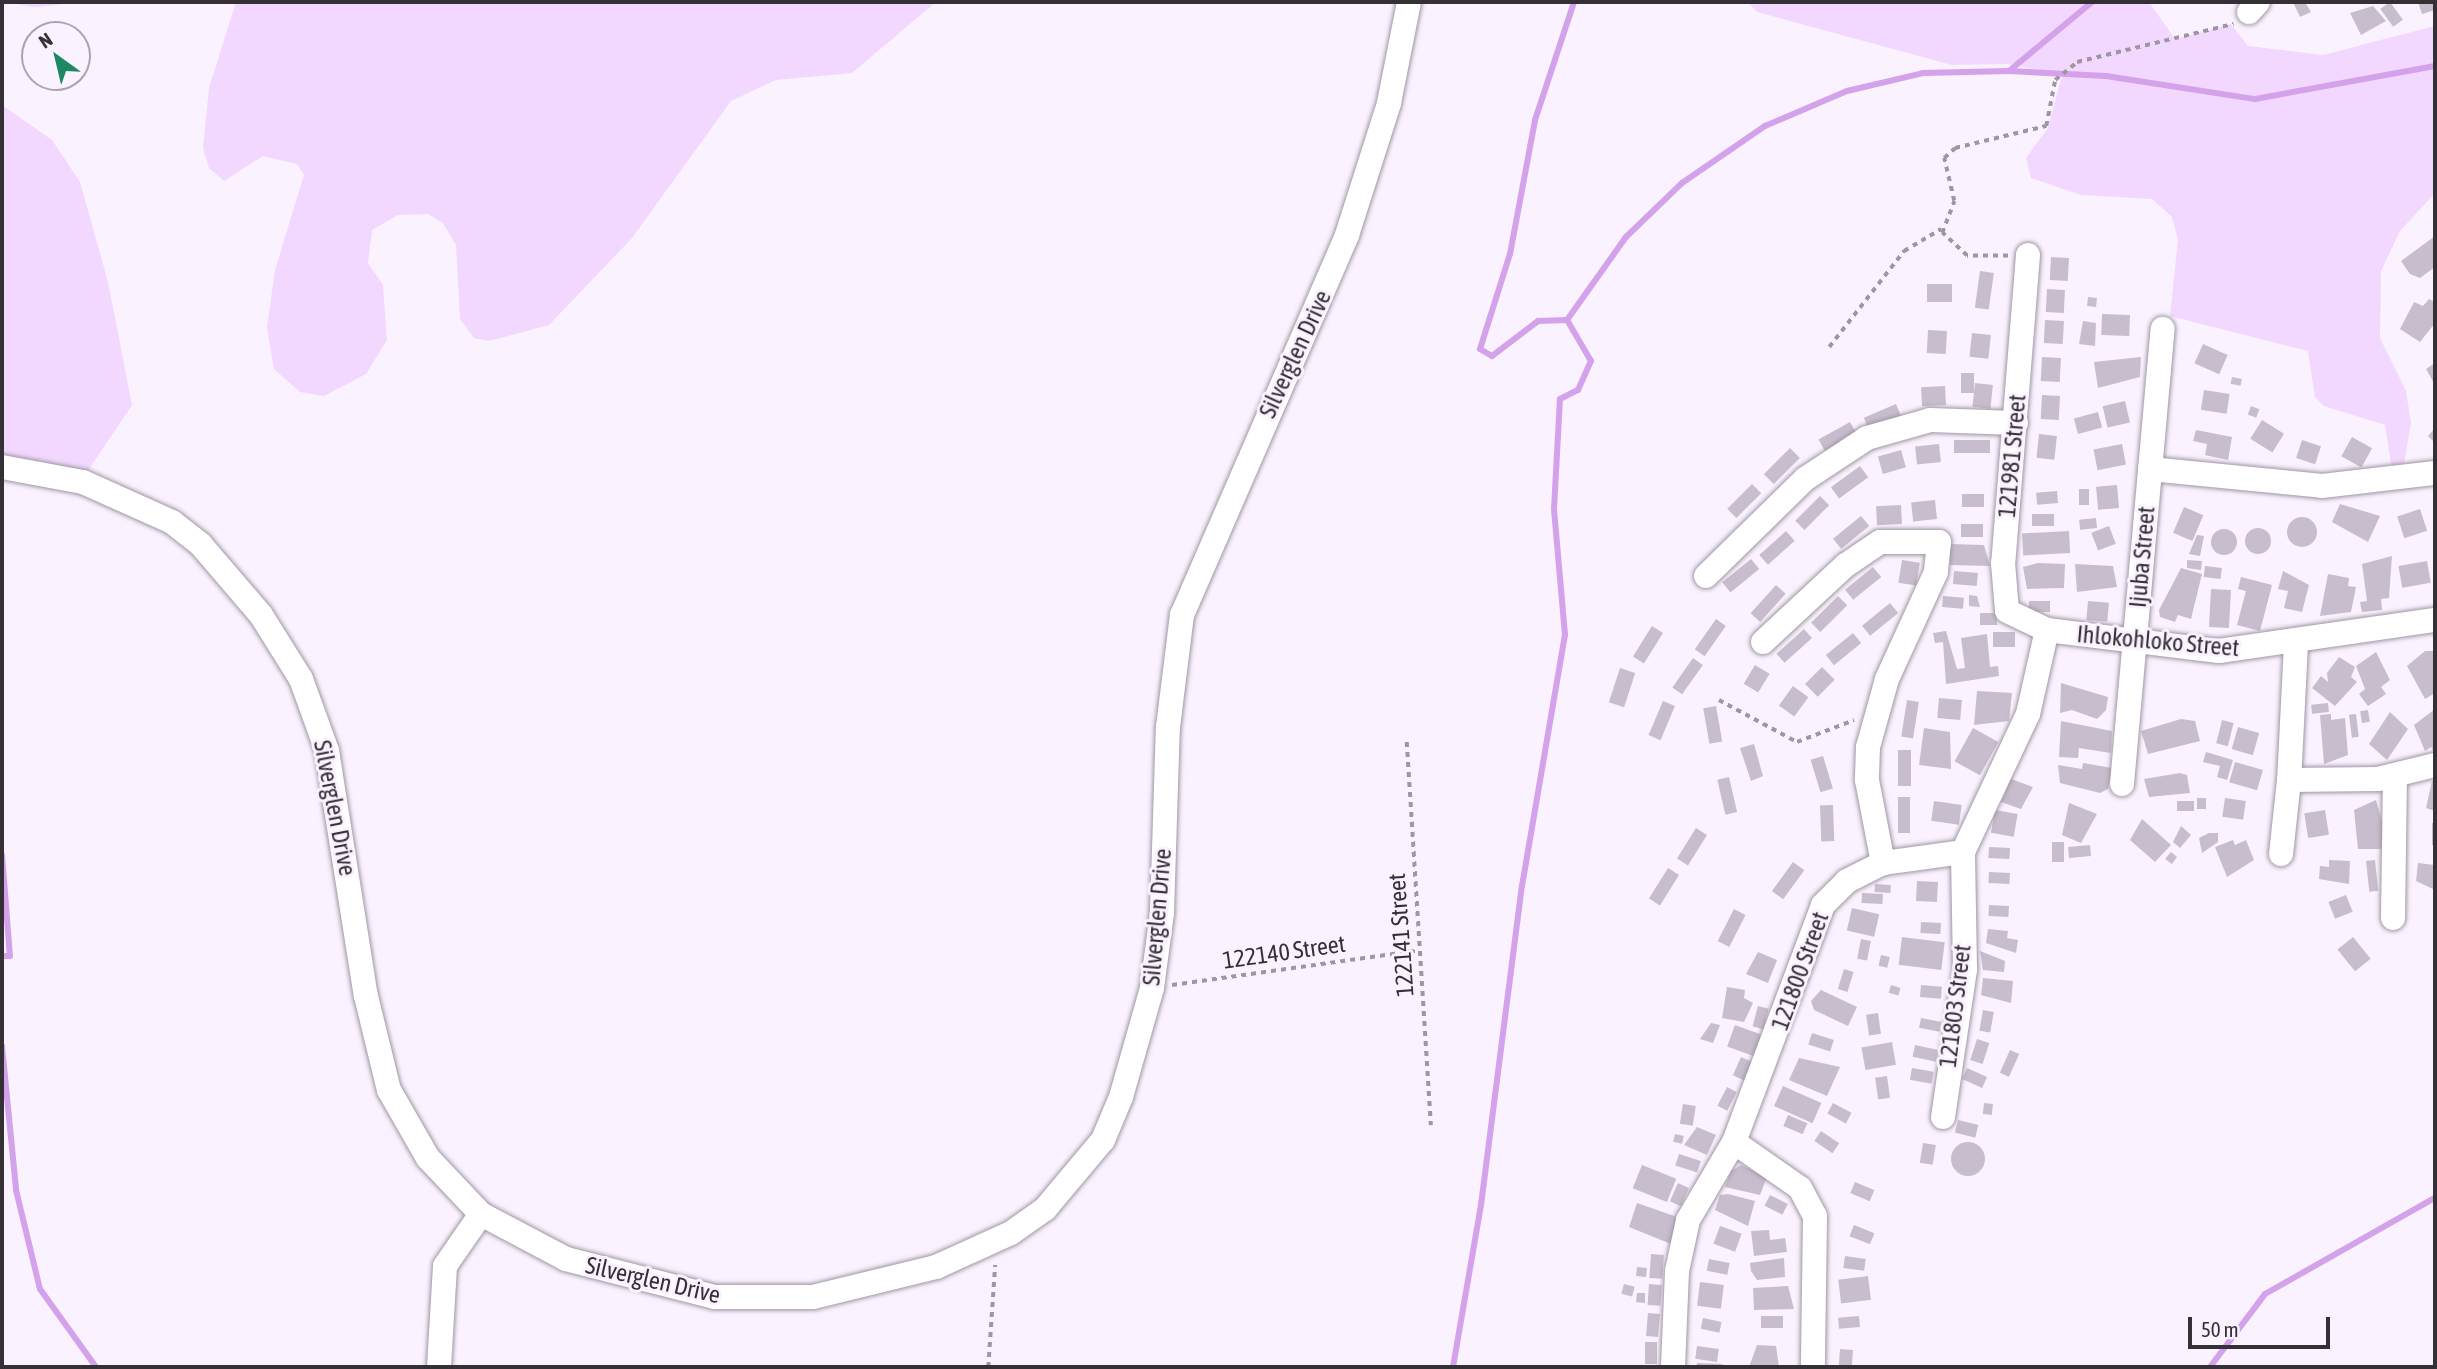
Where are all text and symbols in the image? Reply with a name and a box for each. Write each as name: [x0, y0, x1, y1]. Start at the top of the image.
north arrow: [21, 21, 91, 91]
text: N: [35, 28, 56, 53]
street label: Silverglen Drive: [1253, 286, 1337, 422]
street label: 121981 Street: [1992, 393, 2032, 519]
street label: Ijuba Street: [2123, 505, 2161, 609]
street label: Ihlokohloko Street: [2076, 620, 2240, 662]
street label: Silverglen Drive: [308, 738, 362, 878]
street label: Silverglen Drive: [1137, 847, 1177, 987]
street label: 122141 Street: [1382, 872, 1420, 998]
street label: 121800 Street: [1765, 908, 1835, 1034]
street label: 122140 Street: [1221, 929, 1347, 975]
street label: 121803 Street: [1933, 943, 1977, 1069]
street label: Silverglen Drive: [583, 1251, 723, 1309]
scale bar: [2192, 1302, 2334, 1346]
text: 50 m: [2201, 1317, 2239, 1341]

